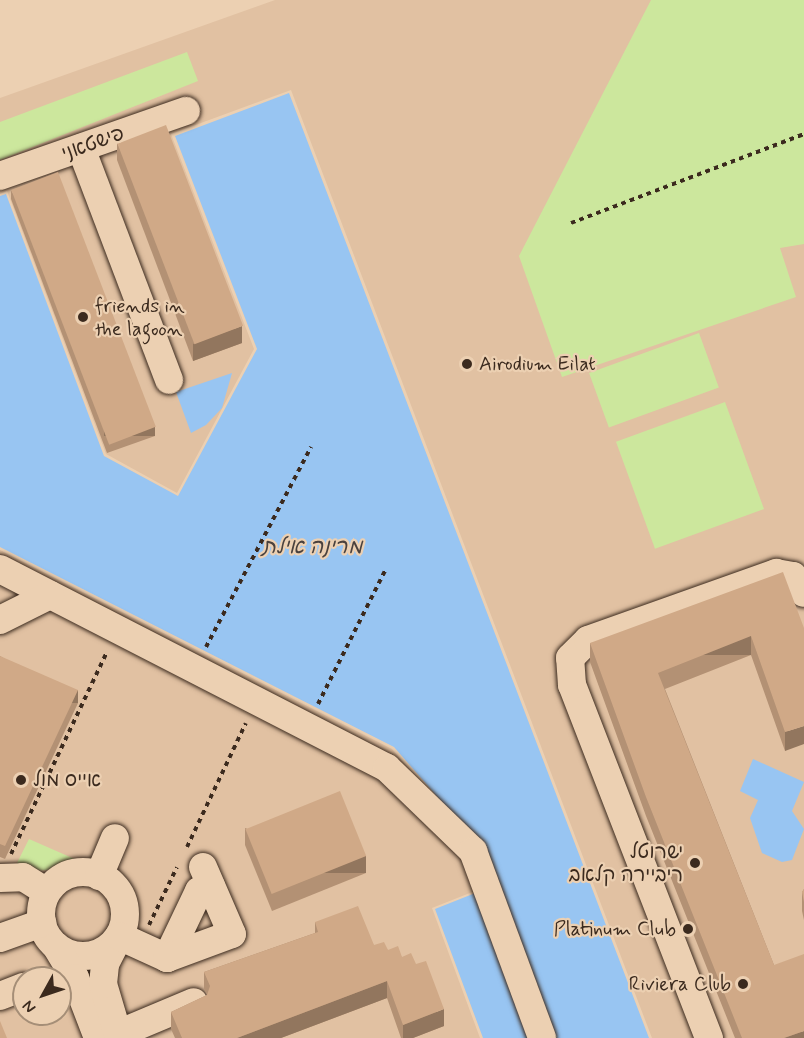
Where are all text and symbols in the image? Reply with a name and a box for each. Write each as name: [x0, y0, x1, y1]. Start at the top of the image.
street label: פישטאני: [59, 122, 127, 166]
place label: friends in the lagoon: [95, 294, 182, 341]
marker: friends in the lagoon: [76, 310, 90, 324]
place label: Airodium Eilat: [479, 352, 598, 376]
marker: Airodium Eilat: [460, 357, 474, 371]
water label: מרינה אילת: [262, 534, 362, 560]
place label: אייס מול: [33, 768, 101, 792]
marker: אייס מול: [14, 773, 28, 787]
place label: ישרוטל ריביירה קלאב: [569, 840, 683, 887]
marker: ישרוטל ריביירה קלאב: [688, 856, 702, 870]
place label: Platinum Club: [554, 917, 676, 941]
marker: Platinum Club: [681, 922, 695, 936]
north arrow: [12, 966, 72, 1026]
place label: Riviera Club: [627, 972, 731, 996]
marker: Riviera Club: [736, 977, 750, 991]
text: N: [18, 996, 41, 1017]

